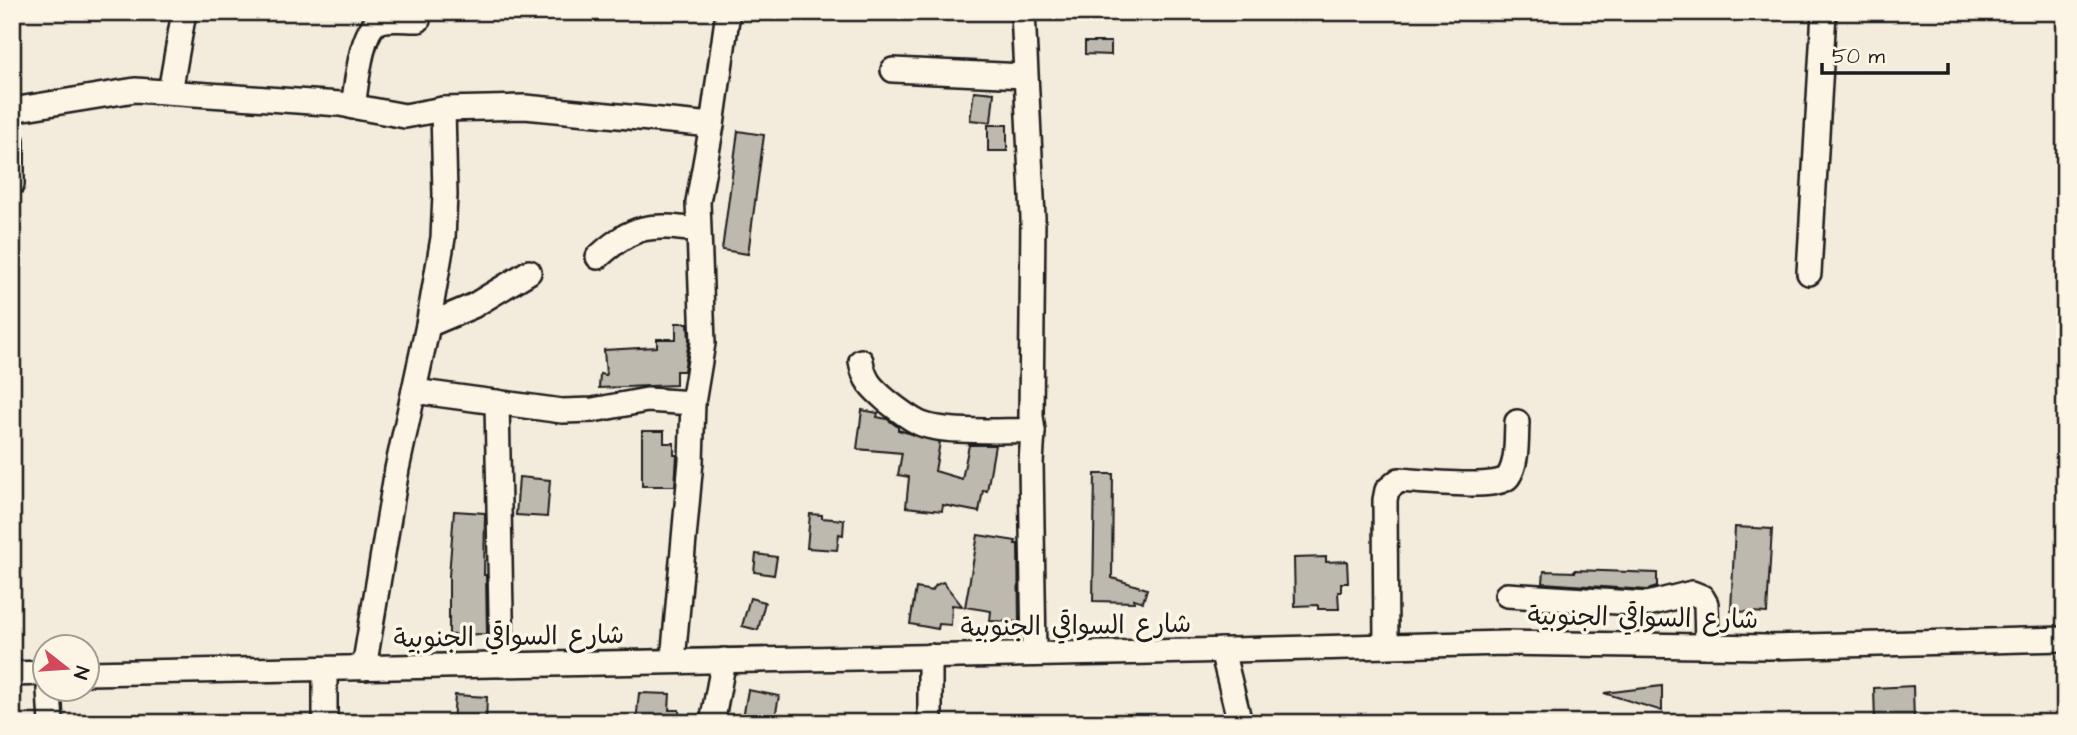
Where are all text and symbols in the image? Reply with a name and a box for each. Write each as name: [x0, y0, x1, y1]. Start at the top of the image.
scale bar: [1822, 32, 1948, 76]
text: 50 m: [1832, 42, 1886, 71]
street label: شارع السواقي الجنوبية: [1527, 598, 1759, 638]
street label: شارع السواقي الجنوبية: [960, 606, 1192, 646]
street label: شارع السواقي الجنوبية: [393, 617, 625, 657]
north arrow: [32, 634, 102, 704]
text: N: [66, 663, 95, 682]

